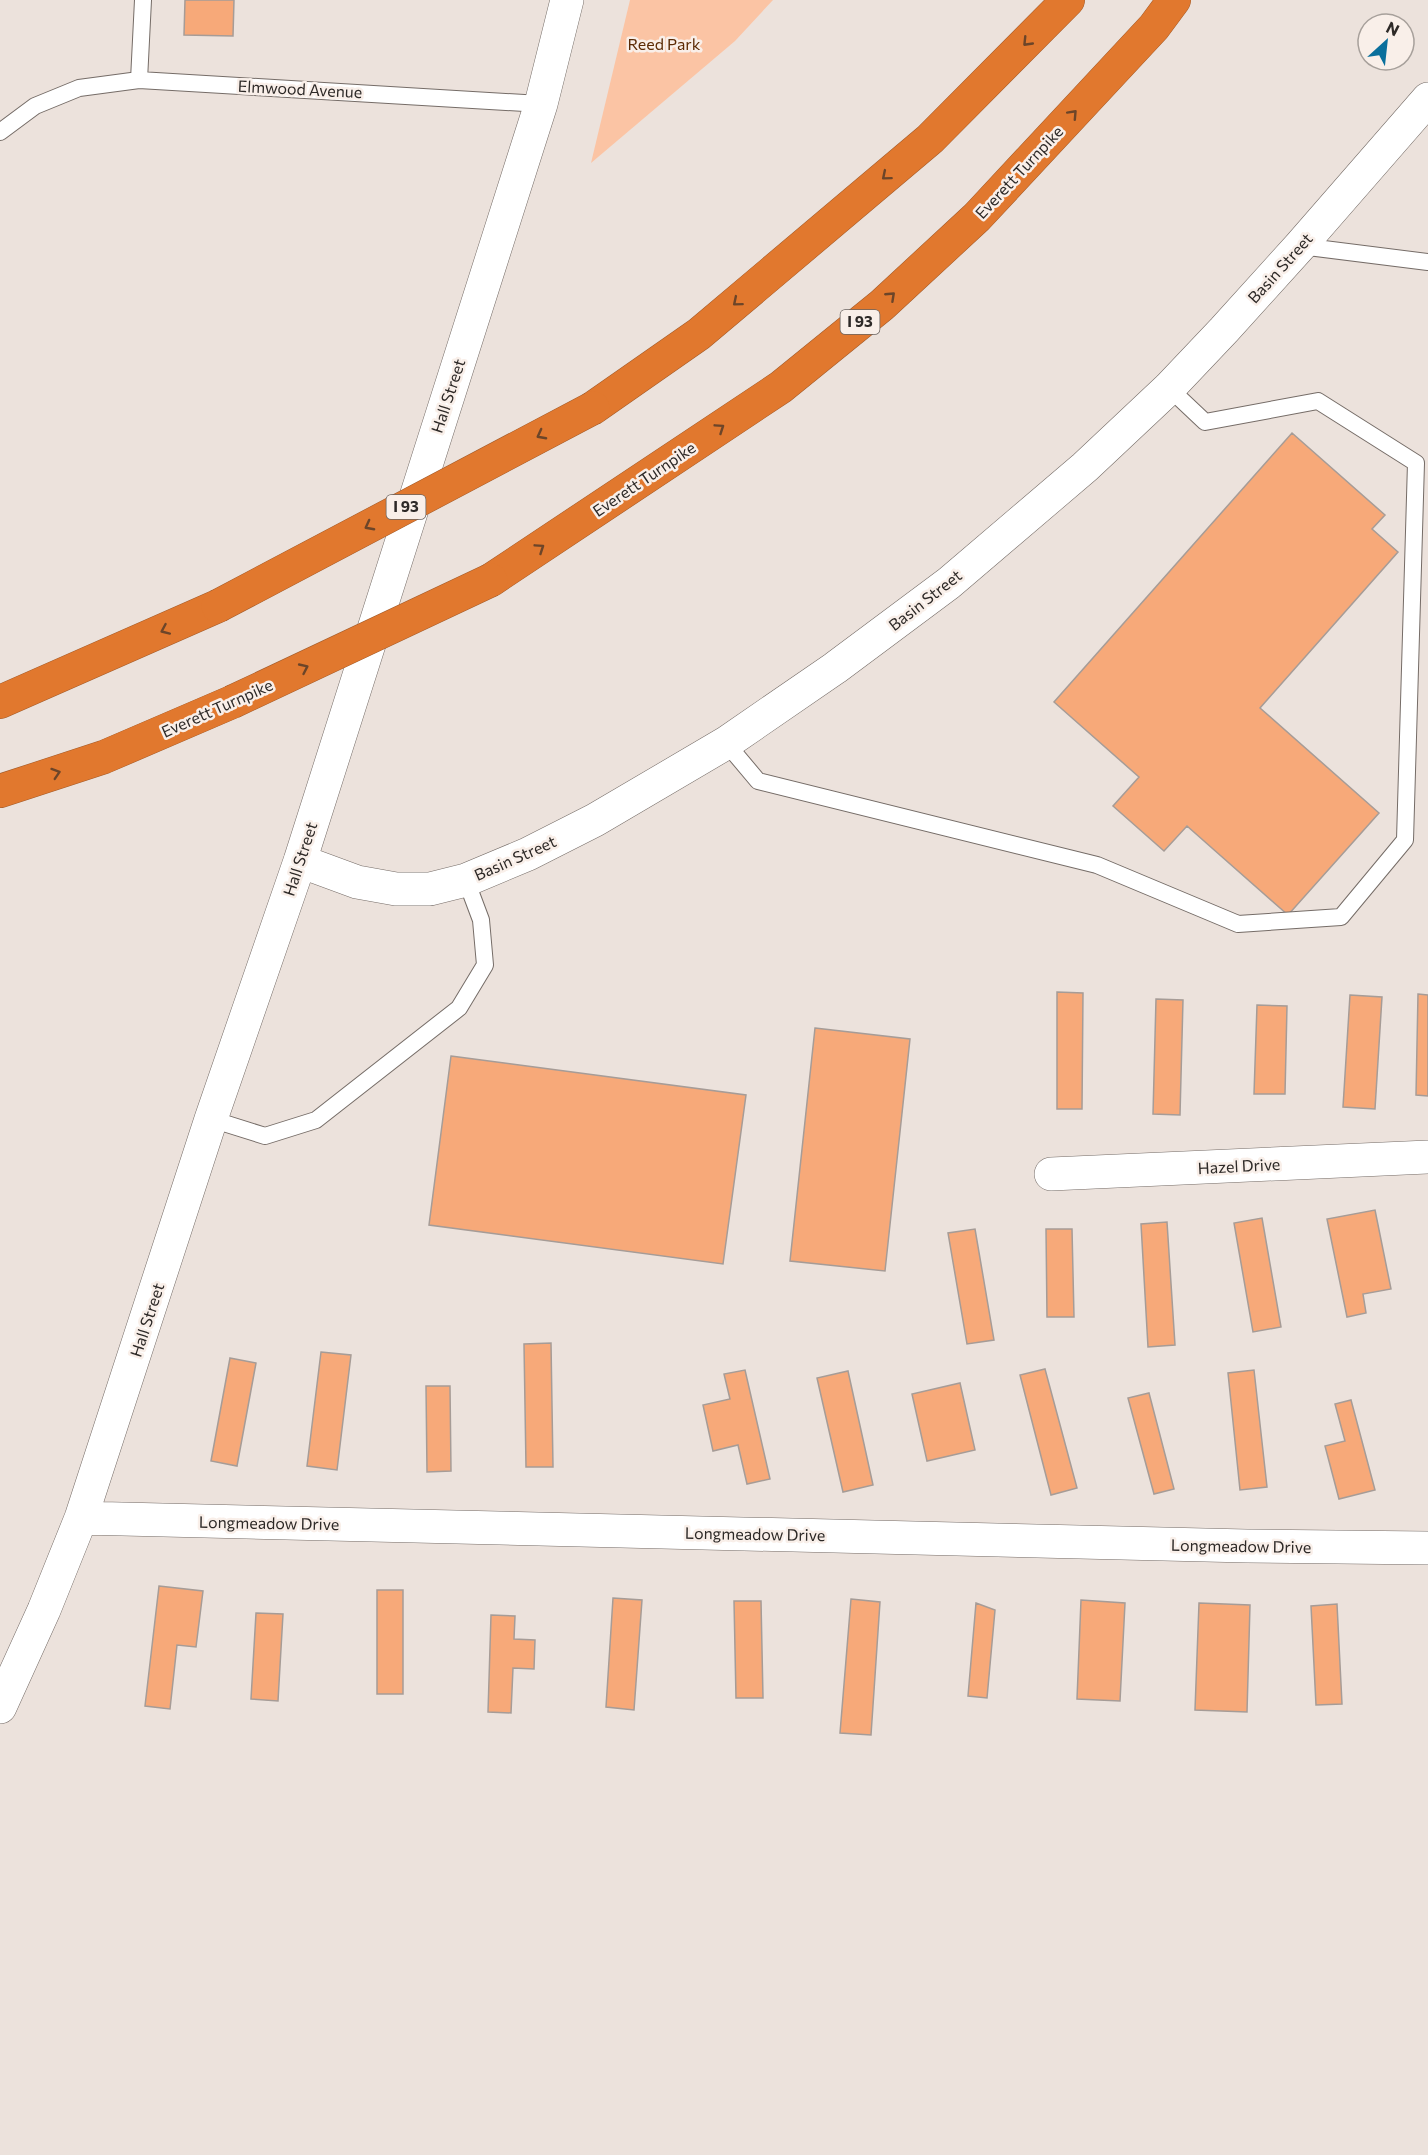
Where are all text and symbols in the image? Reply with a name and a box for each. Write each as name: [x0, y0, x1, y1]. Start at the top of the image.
north arrow: [1356, 12, 1416, 72]
text: N: [1383, 17, 1403, 39]
park label: Reed Park: [628, 34, 701, 53]
one-way arrow: [1024, 34, 1035, 45]
street label: Elmwood Avenue: [237, 76, 363, 101]
one-way arrow: [1066, 110, 1077, 121]
street label: Everett Turnpike: [971, 121, 1066, 222]
one-way arrow: [882, 169, 893, 180]
street label: Basin Street: [1243, 228, 1316, 307]
one-way arrow: [884, 292, 895, 303]
one-way arrow: [733, 294, 744, 305]
road number: I 93: [840, 310, 880, 334]
street label: Hall Street: [427, 356, 469, 435]
one-way arrow: [713, 424, 724, 435]
one-way arrow: [537, 428, 548, 439]
street label: Everett Turnpike: [589, 437, 699, 520]
road number: I 93: [386, 495, 426, 519]
one-way arrow: [365, 519, 375, 530]
one-way arrow: [534, 543, 544, 555]
street label: Basin Street: [884, 565, 965, 634]
one-way arrow: [160, 622, 171, 634]
one-way arrow: [297, 663, 308, 675]
street label: Everett Turnpike: [158, 674, 275, 741]
one-way arrow: [50, 768, 61, 780]
street label: Hall Street: [279, 819, 321, 898]
street label: Basin Street: [471, 831, 559, 884]
street label: Hazel Drive: [1197, 1154, 1281, 1177]
street label: Hall Street: [126, 1280, 168, 1359]
street label: Longmeadow Drive: [199, 1512, 339, 1533]
street label: Longmeadow Drive: [685, 1523, 825, 1544]
street label: Longmeadow Drive: [1171, 1535, 1311, 1556]

